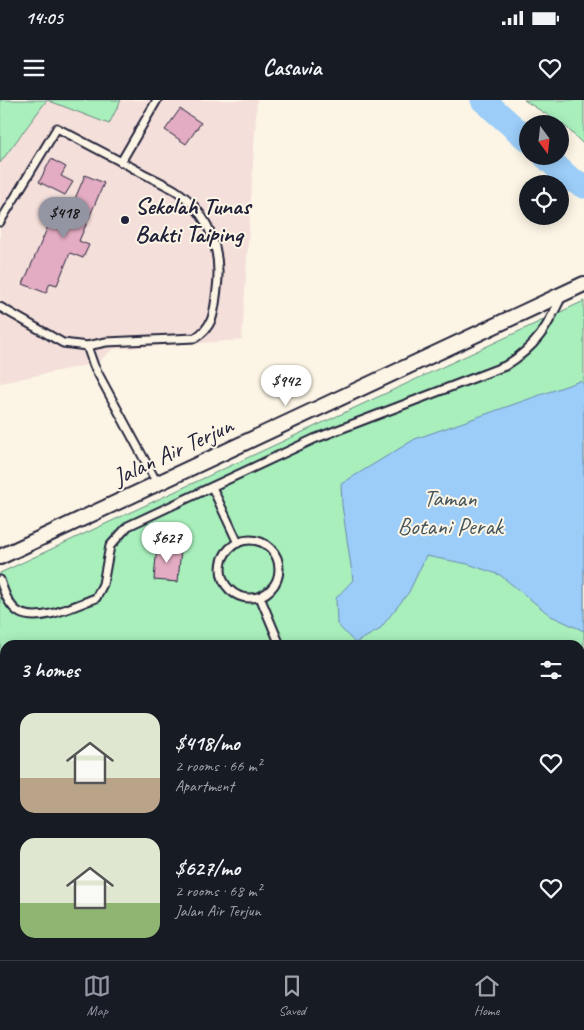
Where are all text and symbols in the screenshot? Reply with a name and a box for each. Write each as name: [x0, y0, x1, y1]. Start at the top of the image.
text: 14:05: [25, 6, 63, 30]
icon: menu: [20, 54, 48, 82]
text: Casavia: [263, 54, 321, 82]
icon: heart: [536, 54, 564, 82]
north arrow: [519, 115, 569, 165]
map controls: [519, 115, 569, 225]
button: locate: [519, 175, 569, 225]
place label: Sekolah Tunas Bakti Taiping: [135, 191, 253, 249]
pin: $418: [34, 196, 94, 239]
text: $418: [50, 203, 78, 223]
marker: Sekolah Tunas Bakti Taiping: [119, 214, 131, 226]
pin: $942: [256, 364, 316, 407]
text: $942: [272, 371, 300, 391]
street label: Jalan Air Terjun: [107, 410, 239, 492]
park label: Taman Botani Perak: [397, 483, 505, 541]
pin: $627: [137, 522, 197, 564]
text: $627: [152, 528, 182, 548]
icon: filters: [537, 656, 565, 684]
text: 3 homes: [20, 657, 79, 683]
text: $418/mo: [175, 730, 240, 756]
icon: home: [60, 733, 120, 793]
icon: heart: [537, 749, 565, 777]
text: 2 rooms · 66 m²: [175, 756, 261, 776]
text: Apartment: [175, 776, 234, 796]
text: $627/mo: [175, 855, 240, 881]
icon: home: [60, 858, 120, 918]
icon: heart: [537, 874, 565, 902]
text: 2 rooms · 68 m²: [175, 881, 261, 901]
text: Jalan Air Terjun: [175, 901, 261, 921]
tab: Map: [83, 972, 111, 1019]
tab: Saved: [278, 972, 306, 1019]
tab: Home: [473, 972, 501, 1019]

